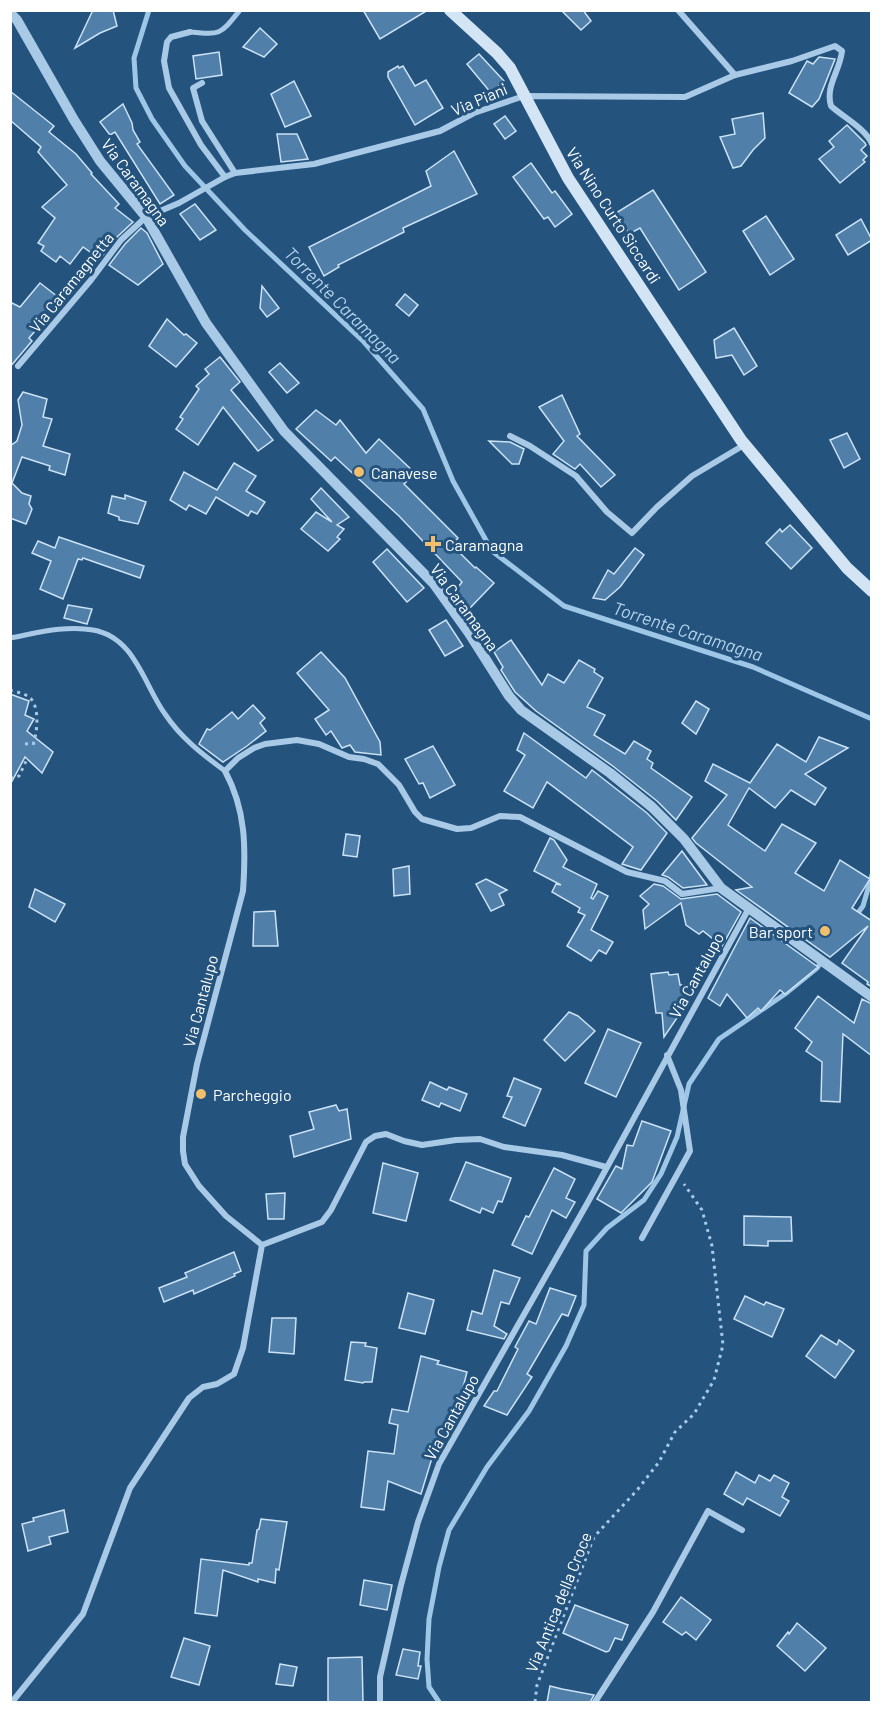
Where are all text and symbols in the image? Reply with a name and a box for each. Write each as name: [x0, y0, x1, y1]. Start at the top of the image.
street label: Via Piani: [448, 79, 510, 119]
street label: Via Caramagna: [98, 135, 174, 229]
street label: Via Nino Curto Siccardi: [563, 143, 665, 287]
street label: Via Caramagnetta: [25, 228, 117, 336]
water label: Torrente Caramagna: [280, 242, 406, 368]
place label: Canavese: [371, 463, 437, 482]
marker: Canavese: [352, 465, 366, 479]
place label: Caramagna: [445, 535, 524, 554]
marker: Caramagna: [426, 537, 440, 551]
street label: Via Caramagna: [427, 560, 503, 654]
water label: Torrente Caramagna: [610, 596, 766, 666]
place label: Bar sport: [749, 922, 813, 941]
marker: Bar sport: [818, 924, 832, 938]
street label: Via Cantalupo: [665, 929, 727, 1021]
street label: Via Cantalupo: [179, 953, 221, 1049]
place label: Parcheggio: [213, 1085, 292, 1104]
marker: Parcheggio: [194, 1087, 208, 1101]
street label: Via Cantalupo: [420, 1371, 482, 1463]
street label: Via Antica della Croce: [521, 1529, 595, 1675]

